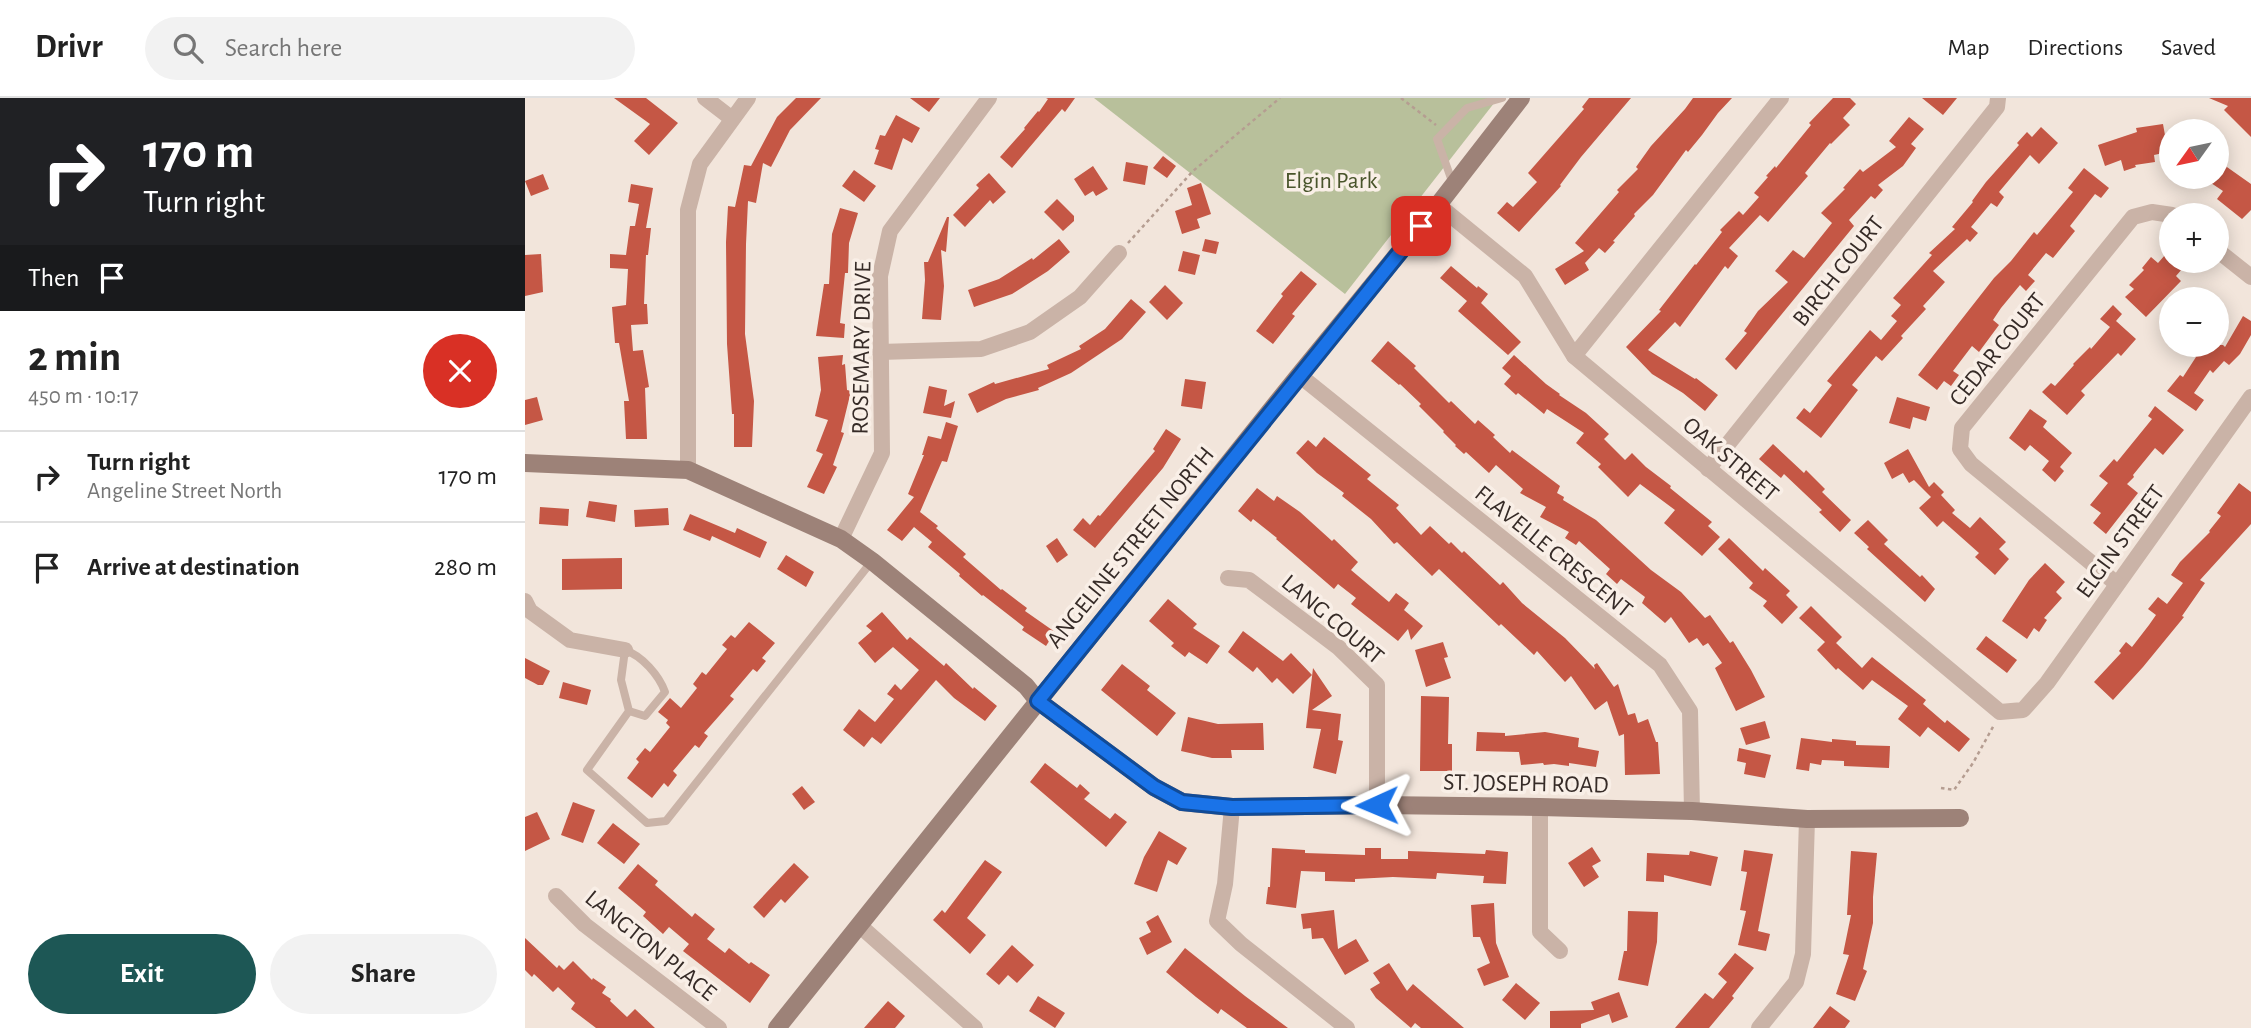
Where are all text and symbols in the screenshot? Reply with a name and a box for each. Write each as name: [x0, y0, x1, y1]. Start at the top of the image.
search box: [145, 17, 635, 80]
icon: search: [169, 29, 207, 67]
text: Drivr: [35, 31, 103, 64]
text: Search here: [225, 35, 342, 61]
text: Map: [1947, 36, 1989, 60]
text: Directions: [2027, 36, 2123, 60]
text: Saved: [2161, 36, 2216, 60]
north arrow: [2159, 119, 2229, 189]
map controls: [2159, 119, 2229, 357]
icon: right: [28, 126, 119, 217]
text: 170 m: [143, 128, 254, 177]
park label: Elgin Park: [1285, 169, 1377, 193]
text: Turn right: [143, 186, 265, 218]
pin: [1391, 196, 1451, 256]
button: +: [2159, 203, 2229, 273]
icon: arrive: [1402, 207, 1440, 245]
street label: BIRCH COURT: [1789, 212, 1889, 331]
icon: arrive: [93, 259, 131, 297]
street label: ROSEMARY DRIVE: [848, 261, 876, 435]
text: Then: [28, 265, 79, 291]
button: −: [2159, 287, 2229, 357]
street label: CEDAR COURT: [1945, 289, 2050, 411]
button: close: [423, 334, 497, 408]
text: 2 min: [28, 336, 121, 378]
text: 450 m · 10:17: [28, 385, 139, 408]
street label: OAK STREET: [1678, 413, 1783, 507]
street label: ANGELINE STREET NORTH: [1043, 443, 1219, 653]
text: Turn right: [87, 449, 190, 475]
icon: right: [28, 458, 66, 496]
text: 170 m: [438, 463, 497, 489]
text: Angeline Street North: [87, 480, 282, 503]
street label: FLAVELLE CRESCENT: [1470, 481, 1637, 623]
street label: ELGIN STREET: [2072, 481, 2170, 602]
icon: arrive: [28, 549, 66, 587]
text: Arrive at destination: [87, 554, 300, 580]
text: 280 m: [434, 554, 497, 580]
street label: LANG COURT: [1277, 570, 1388, 669]
position arrow: [1340, 768, 1414, 842]
street label: ST. JOSEPH ROAD: [1443, 771, 1609, 797]
street label: LANGTON PLACE: [580, 886, 721, 1006]
button: Exit: [28, 934, 256, 1014]
button: Share: [270, 934, 497, 1014]

